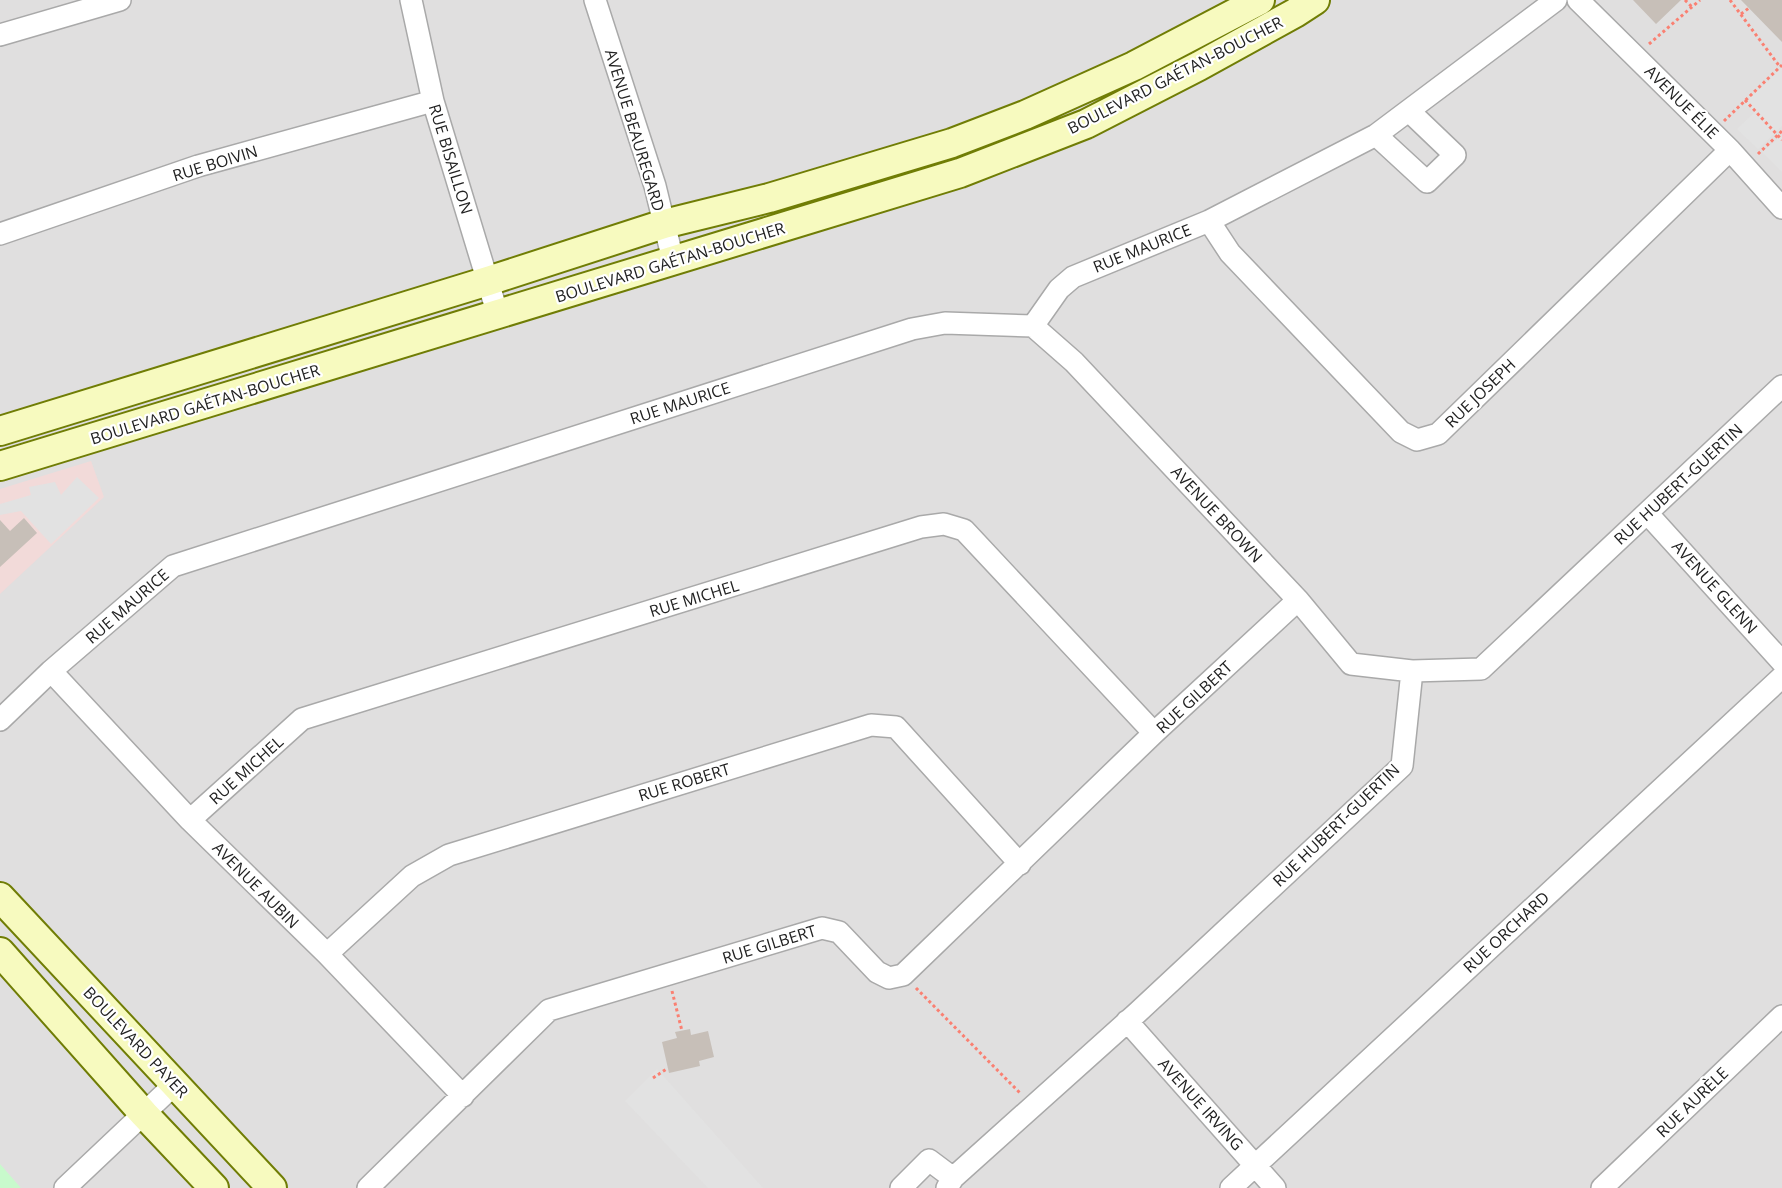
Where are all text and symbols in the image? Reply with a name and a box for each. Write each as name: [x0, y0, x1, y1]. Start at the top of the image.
street label: BOULEVARD GAÉTAN-BOUCHER: [1064, 11, 1287, 139]
street label: AVENUE BEAUREGARD: [600, 46, 670, 214]
street label: AVENUE ÉLIE: [1640, 60, 1724, 144]
street label: RUE BISAILLON: [424, 101, 478, 217]
street label: RUE BOIVIN: [170, 140, 260, 186]
street label: BOULEVARD GAÉTAN-BOUCHER: [553, 217, 788, 307]
street label: RUE MAURICE: [1090, 218, 1194, 278]
street label: RUE JOSEPH: [1440, 354, 1520, 432]
street label: BOULEVARD GAÉTAN-BOUCHER: [88, 359, 323, 449]
street label: RUE MAURICE: [627, 376, 733, 430]
street label: RUE HUBERT-GUERTIN: [1609, 418, 1747, 550]
street label: AVENUE BROWN: [1166, 461, 1268, 567]
street label: AVENUE GLENN: [1667, 536, 1763, 638]
street label: RUE MAURICE: [81, 564, 173, 648]
street label: RUE MICHEL: [647, 574, 741, 622]
street label: RUE GILBERT: [1151, 656, 1237, 738]
street label: RUE MICHEL: [204, 731, 288, 809]
street label: RUE ROBERT: [635, 758, 733, 806]
street label: RUE HUBERT-GUERTIN: [1268, 759, 1404, 891]
street label: AVENUE AUBIN: [208, 837, 304, 933]
street label: RUE ORCHARD: [1458, 886, 1554, 978]
street label: RUE GILBERT: [719, 919, 819, 969]
street label: BOULEVARD PAYER: [79, 982, 193, 1102]
street label: AVENUE IRVING: [1154, 1053, 1248, 1155]
street label: RUE AURÈLE: [1651, 1062, 1733, 1142]

